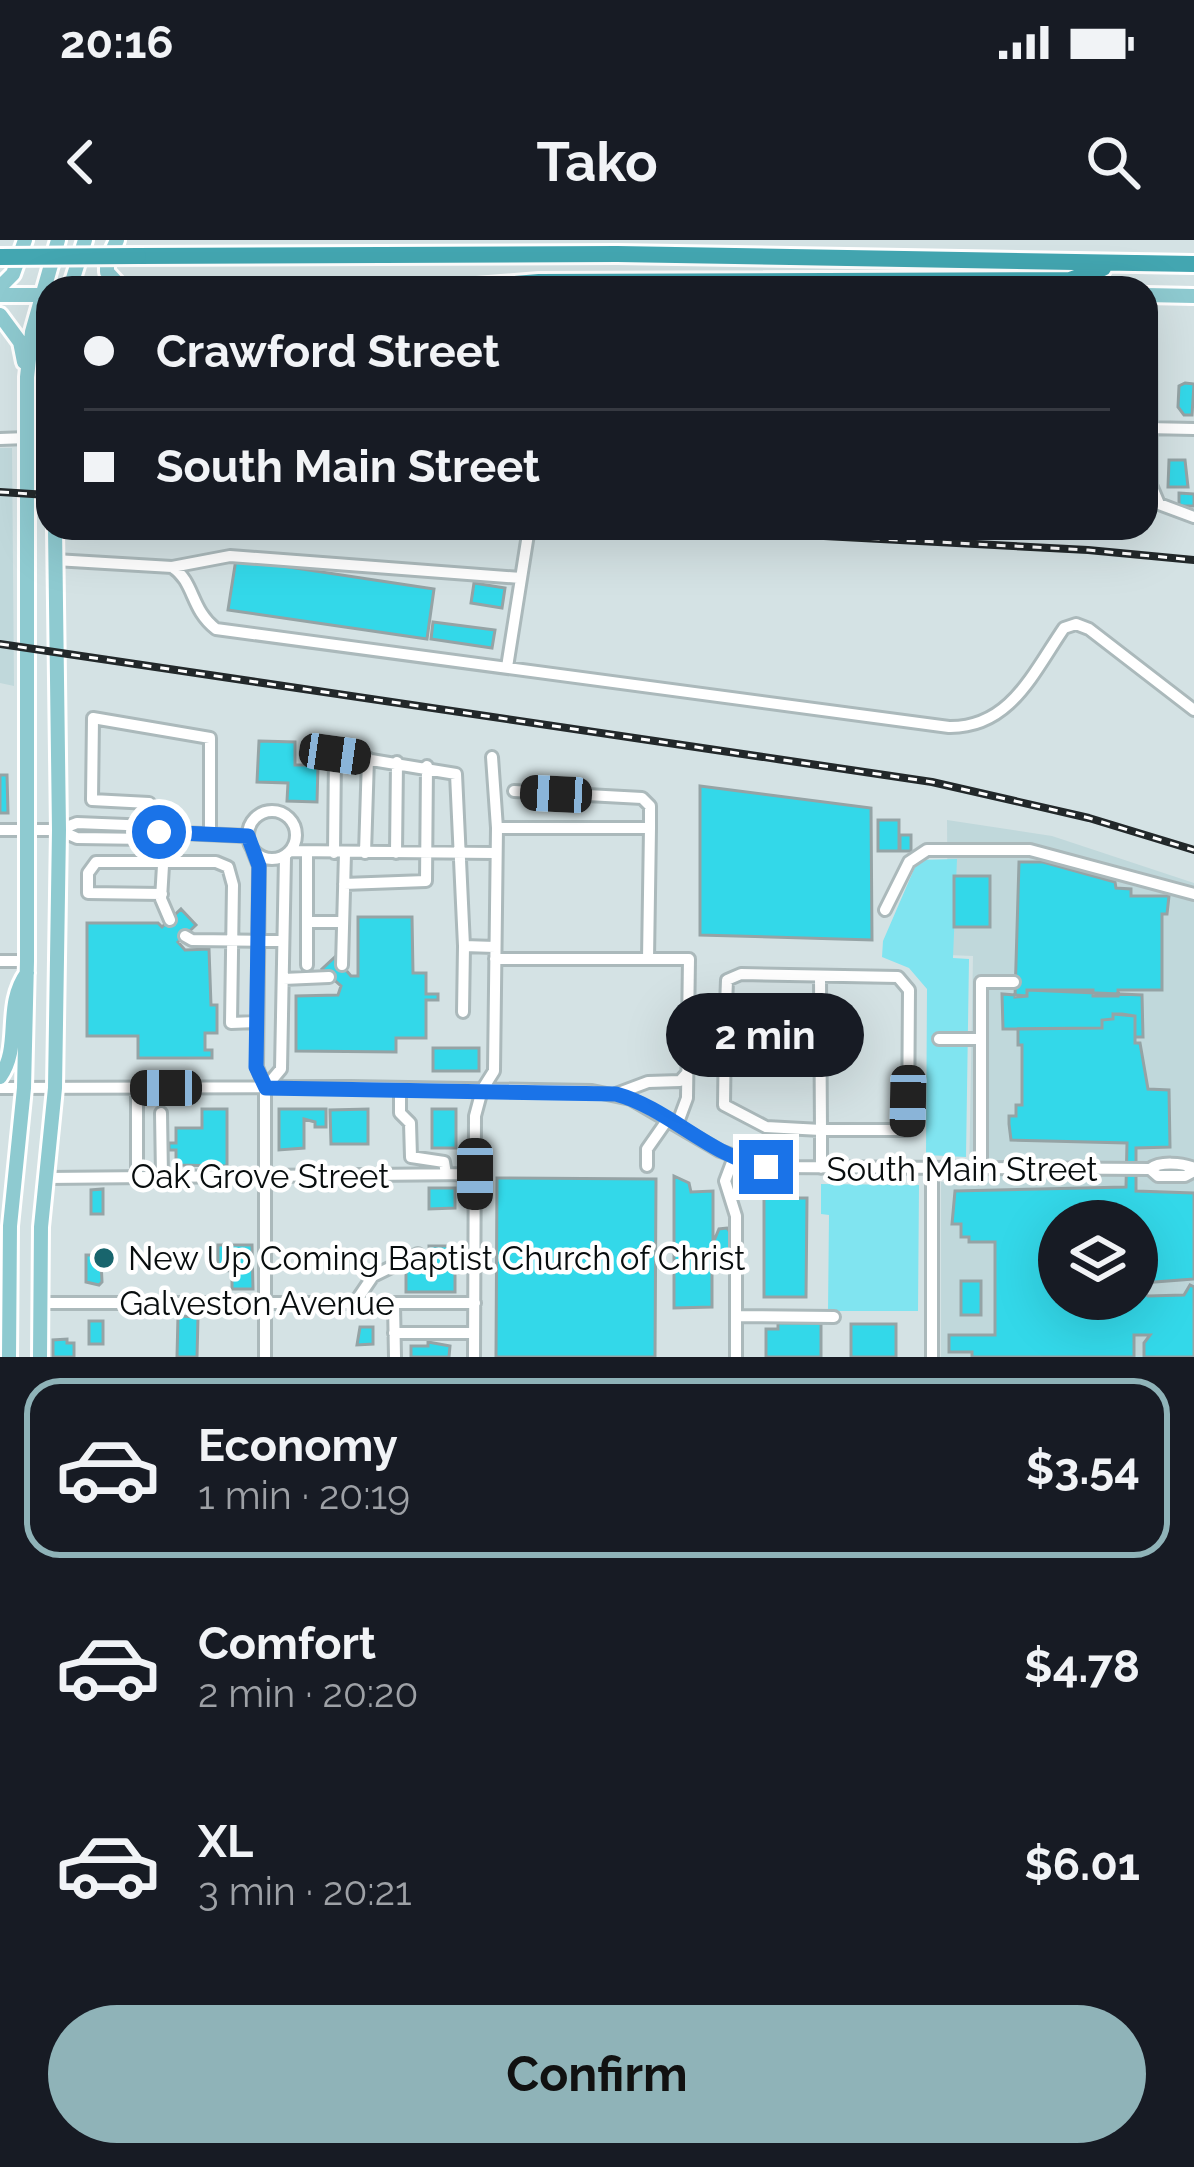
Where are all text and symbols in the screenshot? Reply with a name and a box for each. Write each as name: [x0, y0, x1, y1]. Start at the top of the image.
text: 20:16: [60, 16, 174, 69]
icon: back: [48, 129, 114, 195]
icon: search: [1080, 129, 1146, 195]
text: Tako: [536, 130, 658, 194]
text: Crawford Street: [156, 325, 500, 378]
text: South Main Street: [156, 440, 540, 493]
car: [297, 731, 373, 777]
car: [519, 774, 593, 814]
route start: [132, 805, 186, 859]
callout: 2 min: [667, 993, 865, 1077]
text: 2 min: [714, 1012, 816, 1058]
car: [889, 1065, 927, 1137]
car: [130, 1070, 202, 1106]
car: [457, 1138, 493, 1210]
route end: [739, 1140, 793, 1194]
street label: South Main Street: [826, 1150, 1098, 1189]
street label: Oak Grove Street: [131, 1157, 389, 1196]
map controls: [1038, 1200, 1158, 1320]
button: layers: [1038, 1200, 1158, 1320]
place label: New Up Coming Baptist Church of Christ: [128, 1239, 745, 1278]
marker: New Up Coming Baptist Church of Christ: [91, 1245, 117, 1271]
street label: Galveston Avenue: [119, 1284, 395, 1323]
icon: car: [54, 1414, 162, 1522]
text: Economy: [198, 1419, 398, 1472]
text: $3.54: [1026, 1442, 1140, 1495]
text: 1 min · 20:19: [198, 1472, 410, 1518]
icon: car: [54, 1612, 162, 1720]
text: Comfort: [198, 1617, 376, 1670]
text: $4.78: [1024, 1640, 1140, 1693]
text: 2 min · 20:20: [198, 1670, 418, 1716]
icon: car: [54, 1810, 162, 1918]
text: XL: [198, 1815, 253, 1868]
text: $6.01: [1024, 1838, 1140, 1891]
text: 3 min · 20:21: [198, 1868, 412, 1914]
button: Confirm: [48, 2005, 1146, 2143]

